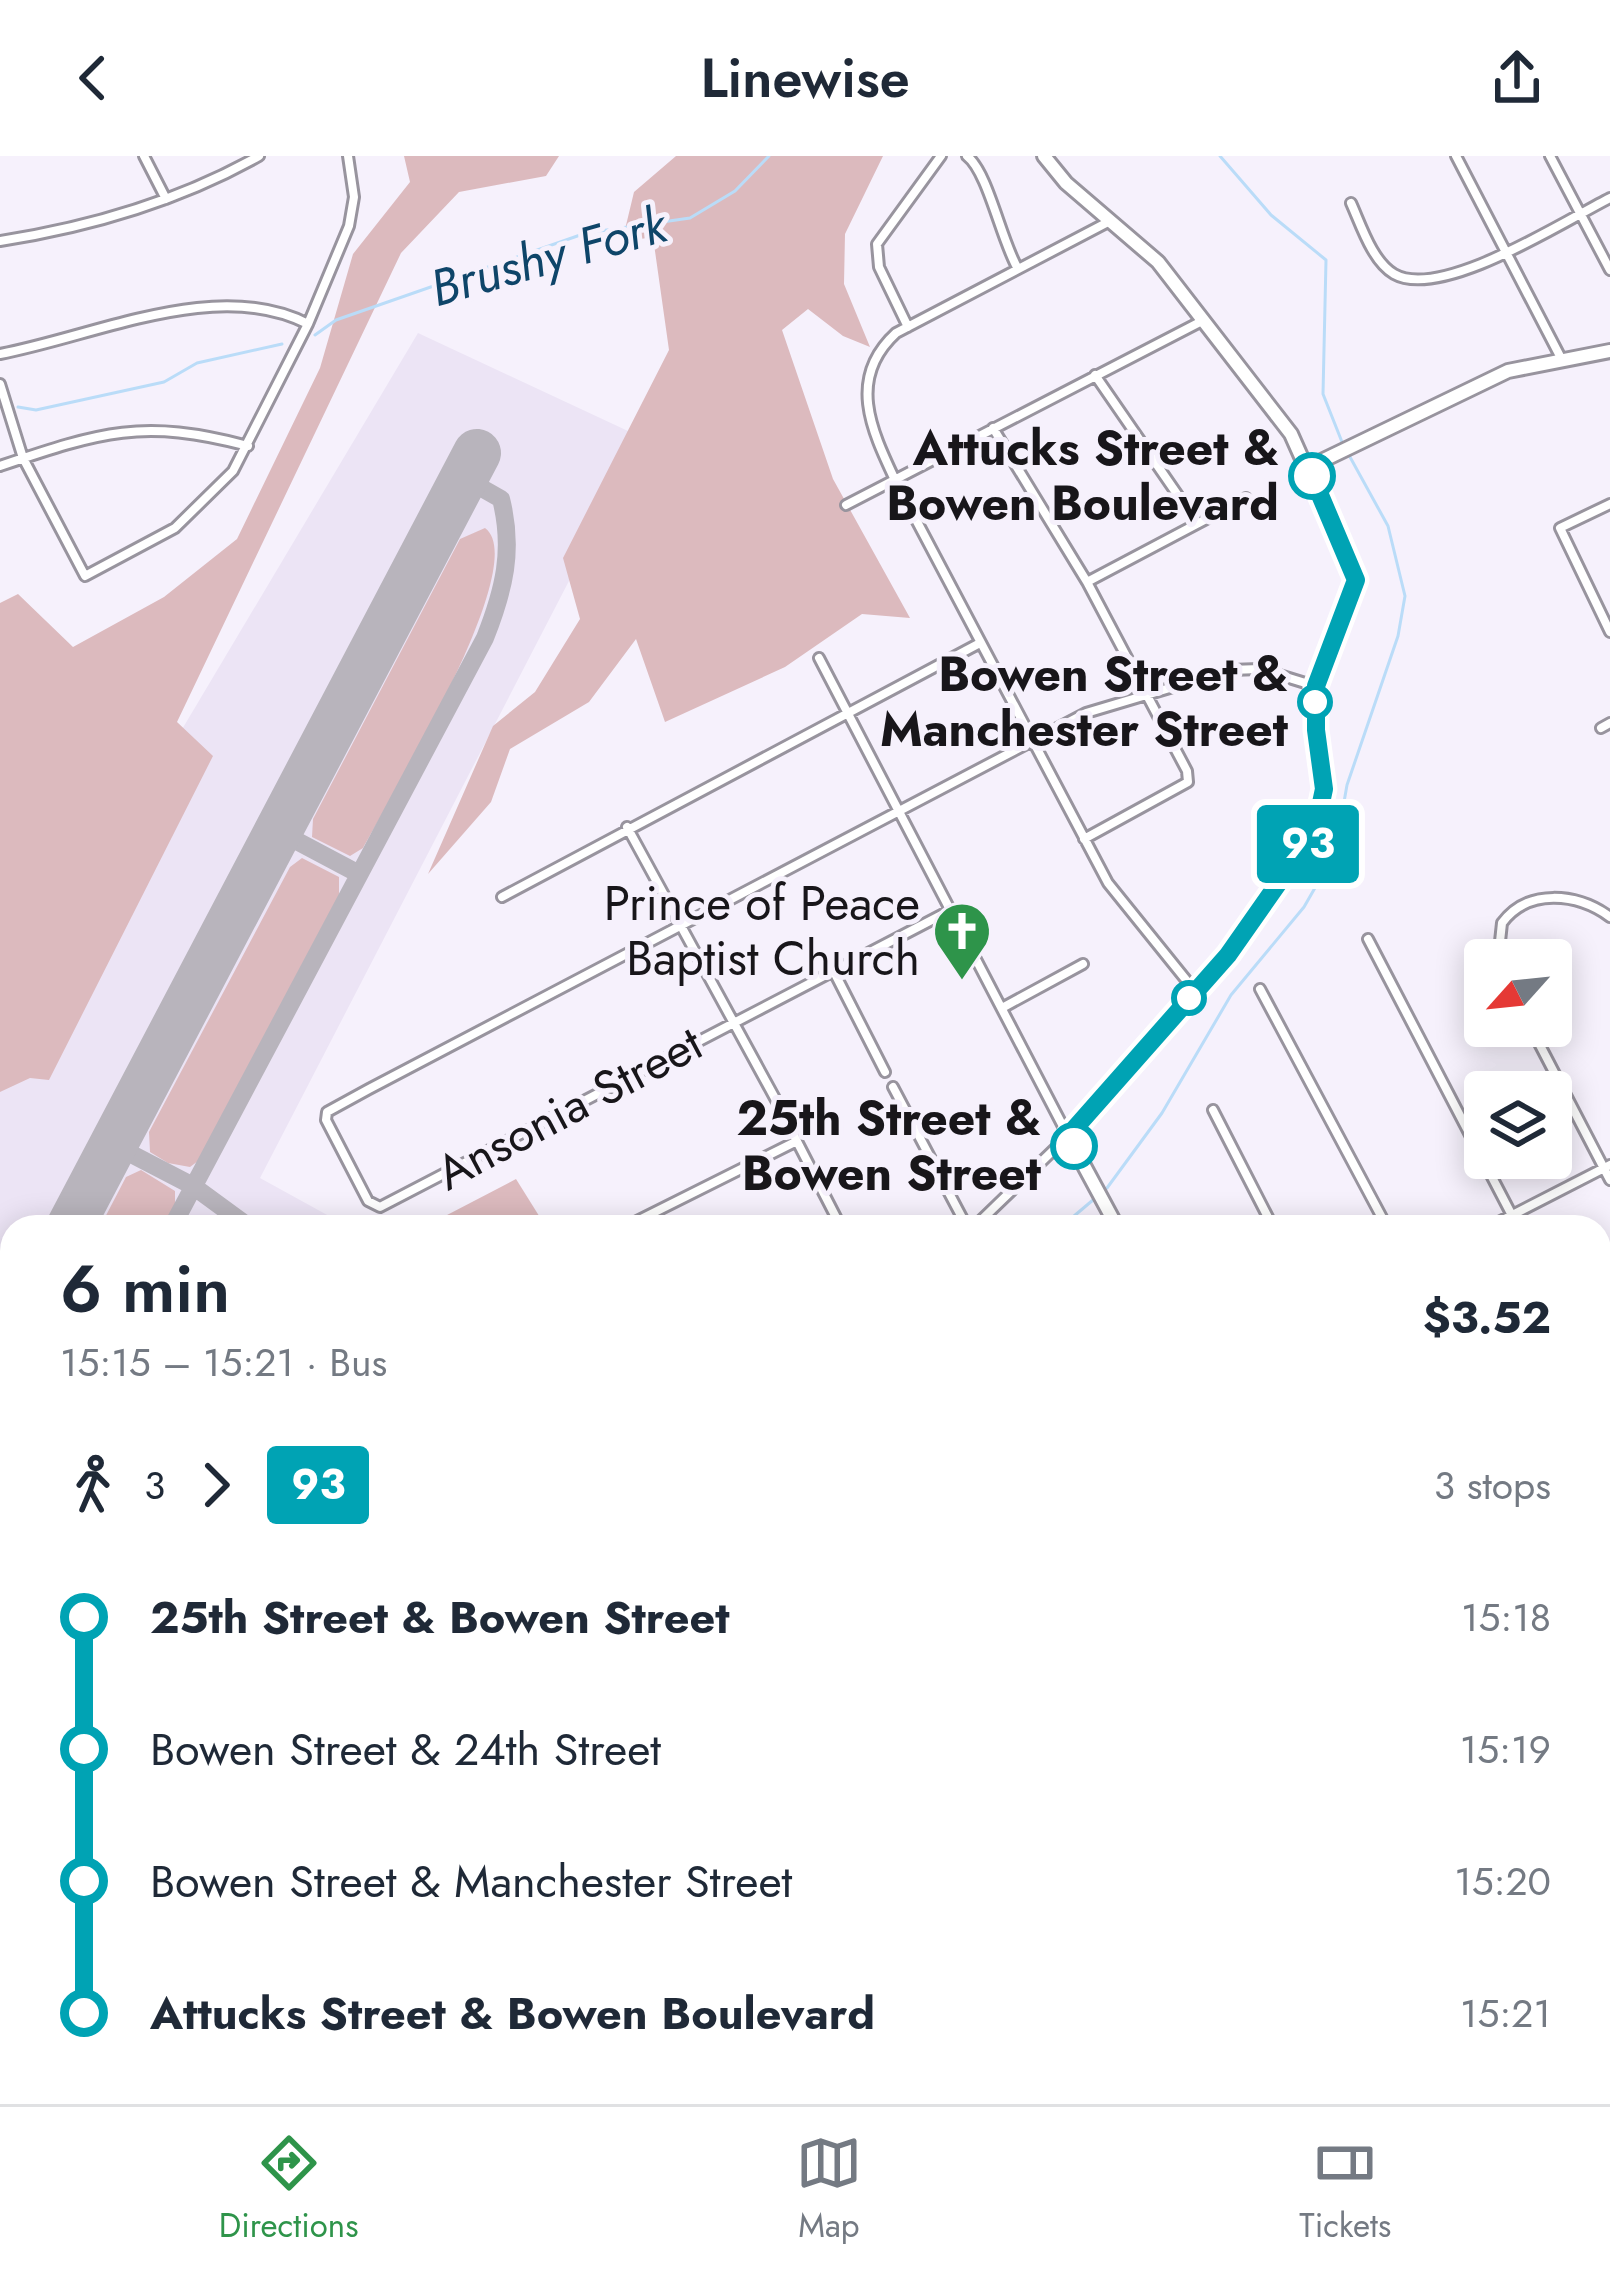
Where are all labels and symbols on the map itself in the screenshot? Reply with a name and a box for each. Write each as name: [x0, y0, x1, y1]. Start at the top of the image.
water label: Brushy Fork: [421, 186, 677, 325]
place label: Attucks Street & Bowen Boulevard: [886, 414, 1279, 538]
marker: Attucks Street & Bowen Boulevard: [1290, 454, 1334, 498]
place label: Bowen Street & Manchester Street: [880, 640, 1289, 764]
marker: Bowen Street & Manchester Street: [1299, 686, 1331, 718]
line badge: 93: [1254, 805, 1362, 883]
place label: Prince of Peace Baptist Church: [604, 869, 920, 993]
church icon: Prince of Peace Baptist Church: [931, 900, 993, 982]
north arrow: [1464, 939, 1572, 1047]
unlabelled marker: [1173, 982, 1205, 1014]
street label: Ansonia Street: [424, 1009, 715, 1207]
place label: 25th Street & Bowen Street: [737, 1084, 1042, 1208]
marker: 25th Street & Bowen Street: [1052, 1124, 1096, 1168]

